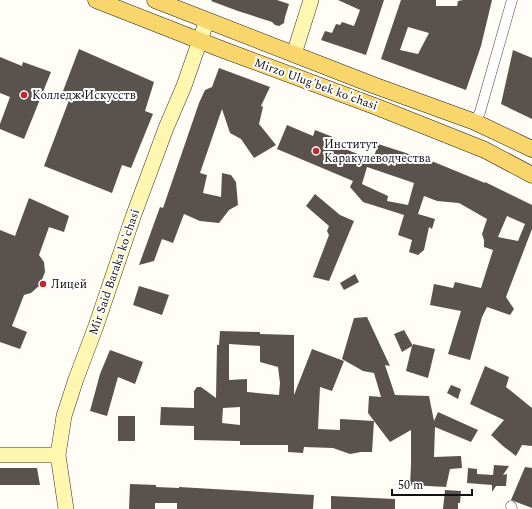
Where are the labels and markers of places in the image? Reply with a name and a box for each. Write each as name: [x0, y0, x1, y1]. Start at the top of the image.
place label: Колледж Искусств: [32, 86, 136, 105]
marker: Колледж Искусств: [19, 90, 29, 100]
place label: Институт Каракулеводчества: [324, 135, 431, 168]
marker: Институт Каракулеводчества: [311, 146, 321, 156]
place label: Лицей: [51, 275, 87, 294]
marker: Лицей: [38, 279, 48, 289]

